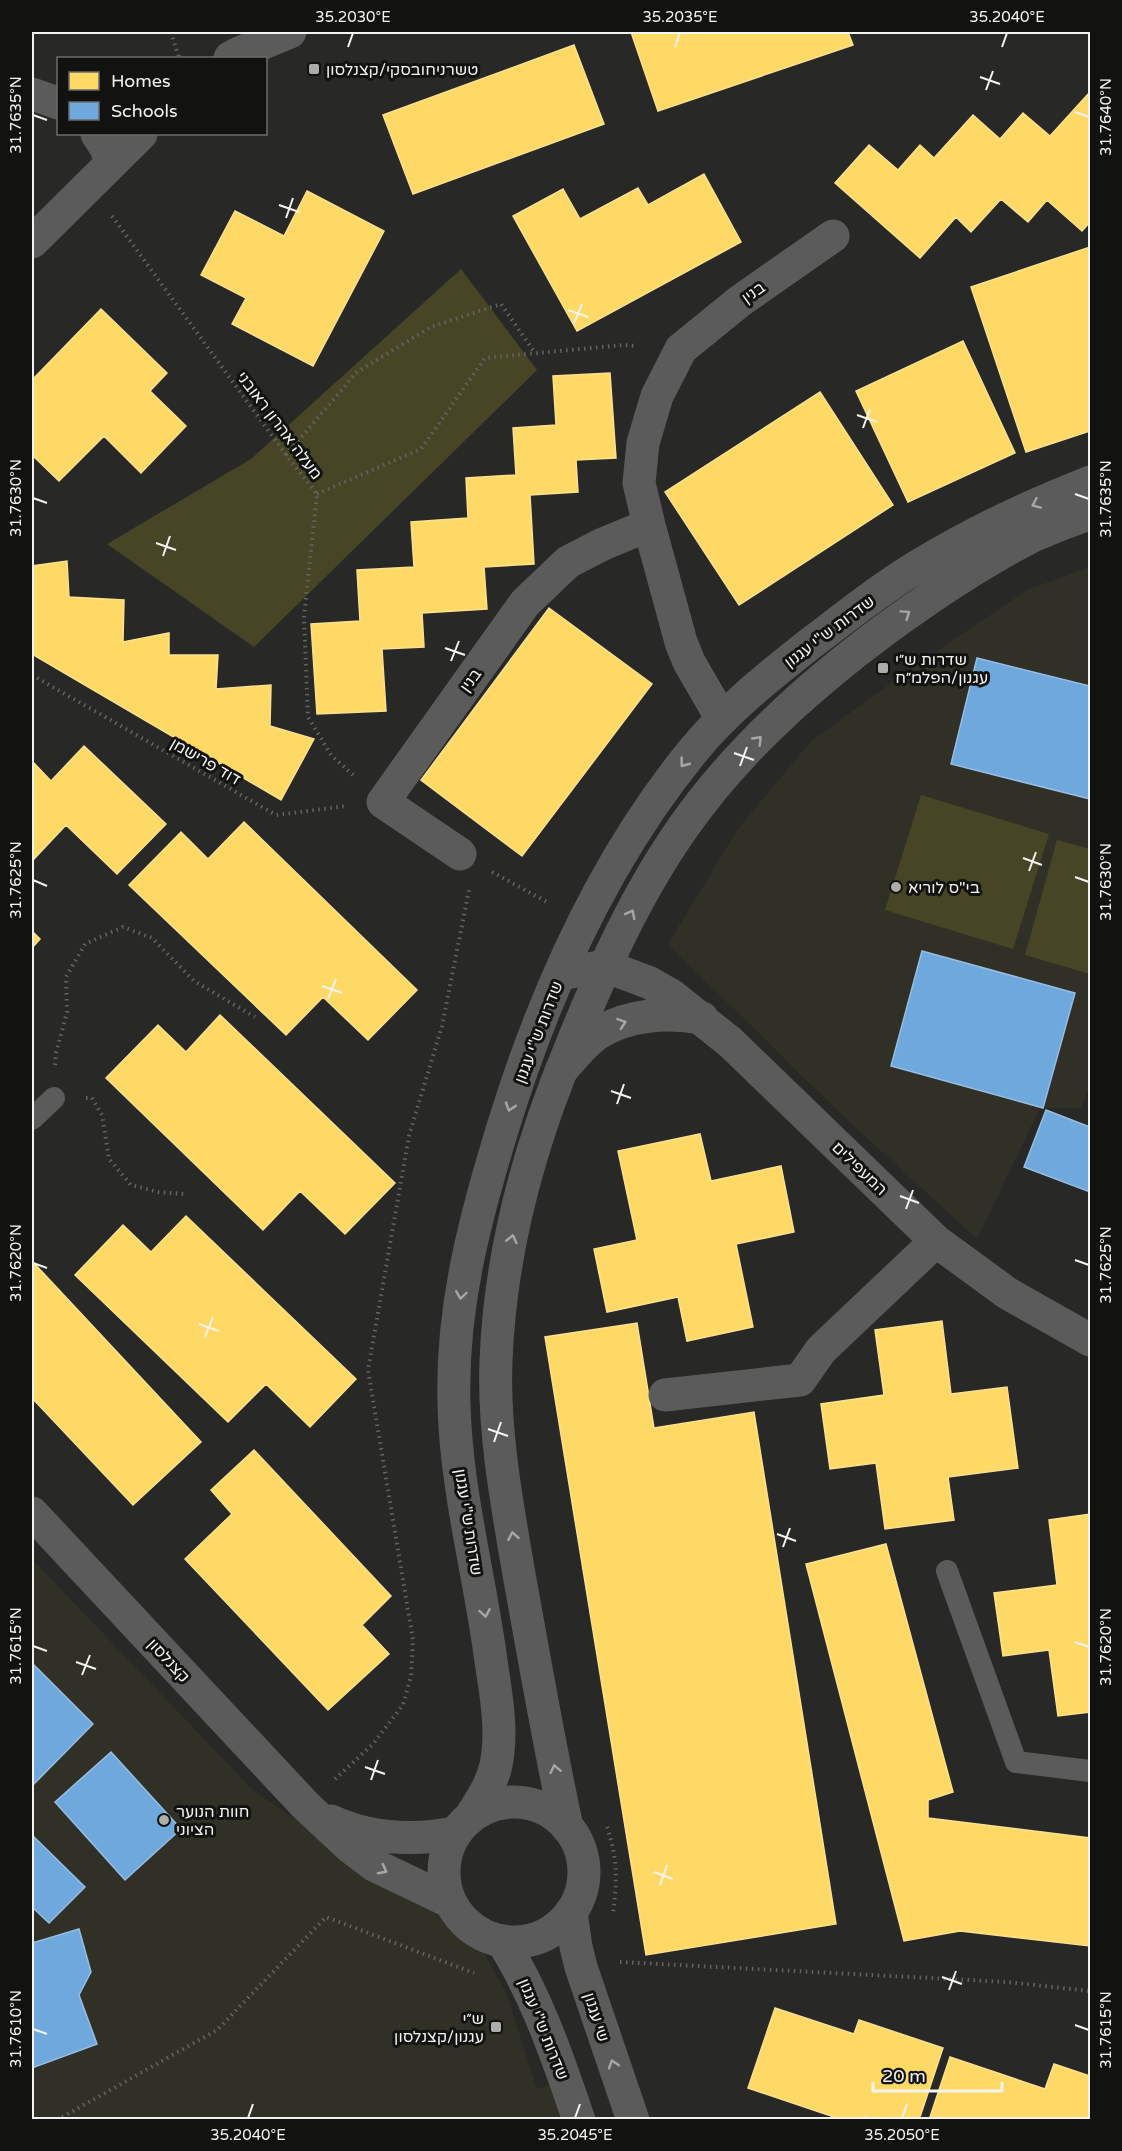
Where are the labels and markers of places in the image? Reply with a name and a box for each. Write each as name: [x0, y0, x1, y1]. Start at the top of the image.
place label: טשרניחובסקי/קצנלסון: [326, 60, 478, 80]
marker: טשרניחובסקי/קצנלסון: [307, 62, 321, 76]
place label: שדרות ש״י עגנון/הפלמ״ח: [895, 650, 988, 688]
marker: שדרות ש״י עגנון/הפלמ״ח: [876, 661, 890, 675]
place label: בי"ס לוריא: [908, 878, 980, 898]
marker: בי"ס לוריא: [889, 880, 903, 894]
place label: חוות הנוער הציוני: [176, 1802, 249, 1840]
marker: חוות הנוער הציוני: [157, 1813, 171, 1827]
place label: ש״י עגנון/קצנלסון: [394, 2009, 484, 2047]
marker: ש״י עגנון/קצנלסון: [489, 2020, 503, 2034]

